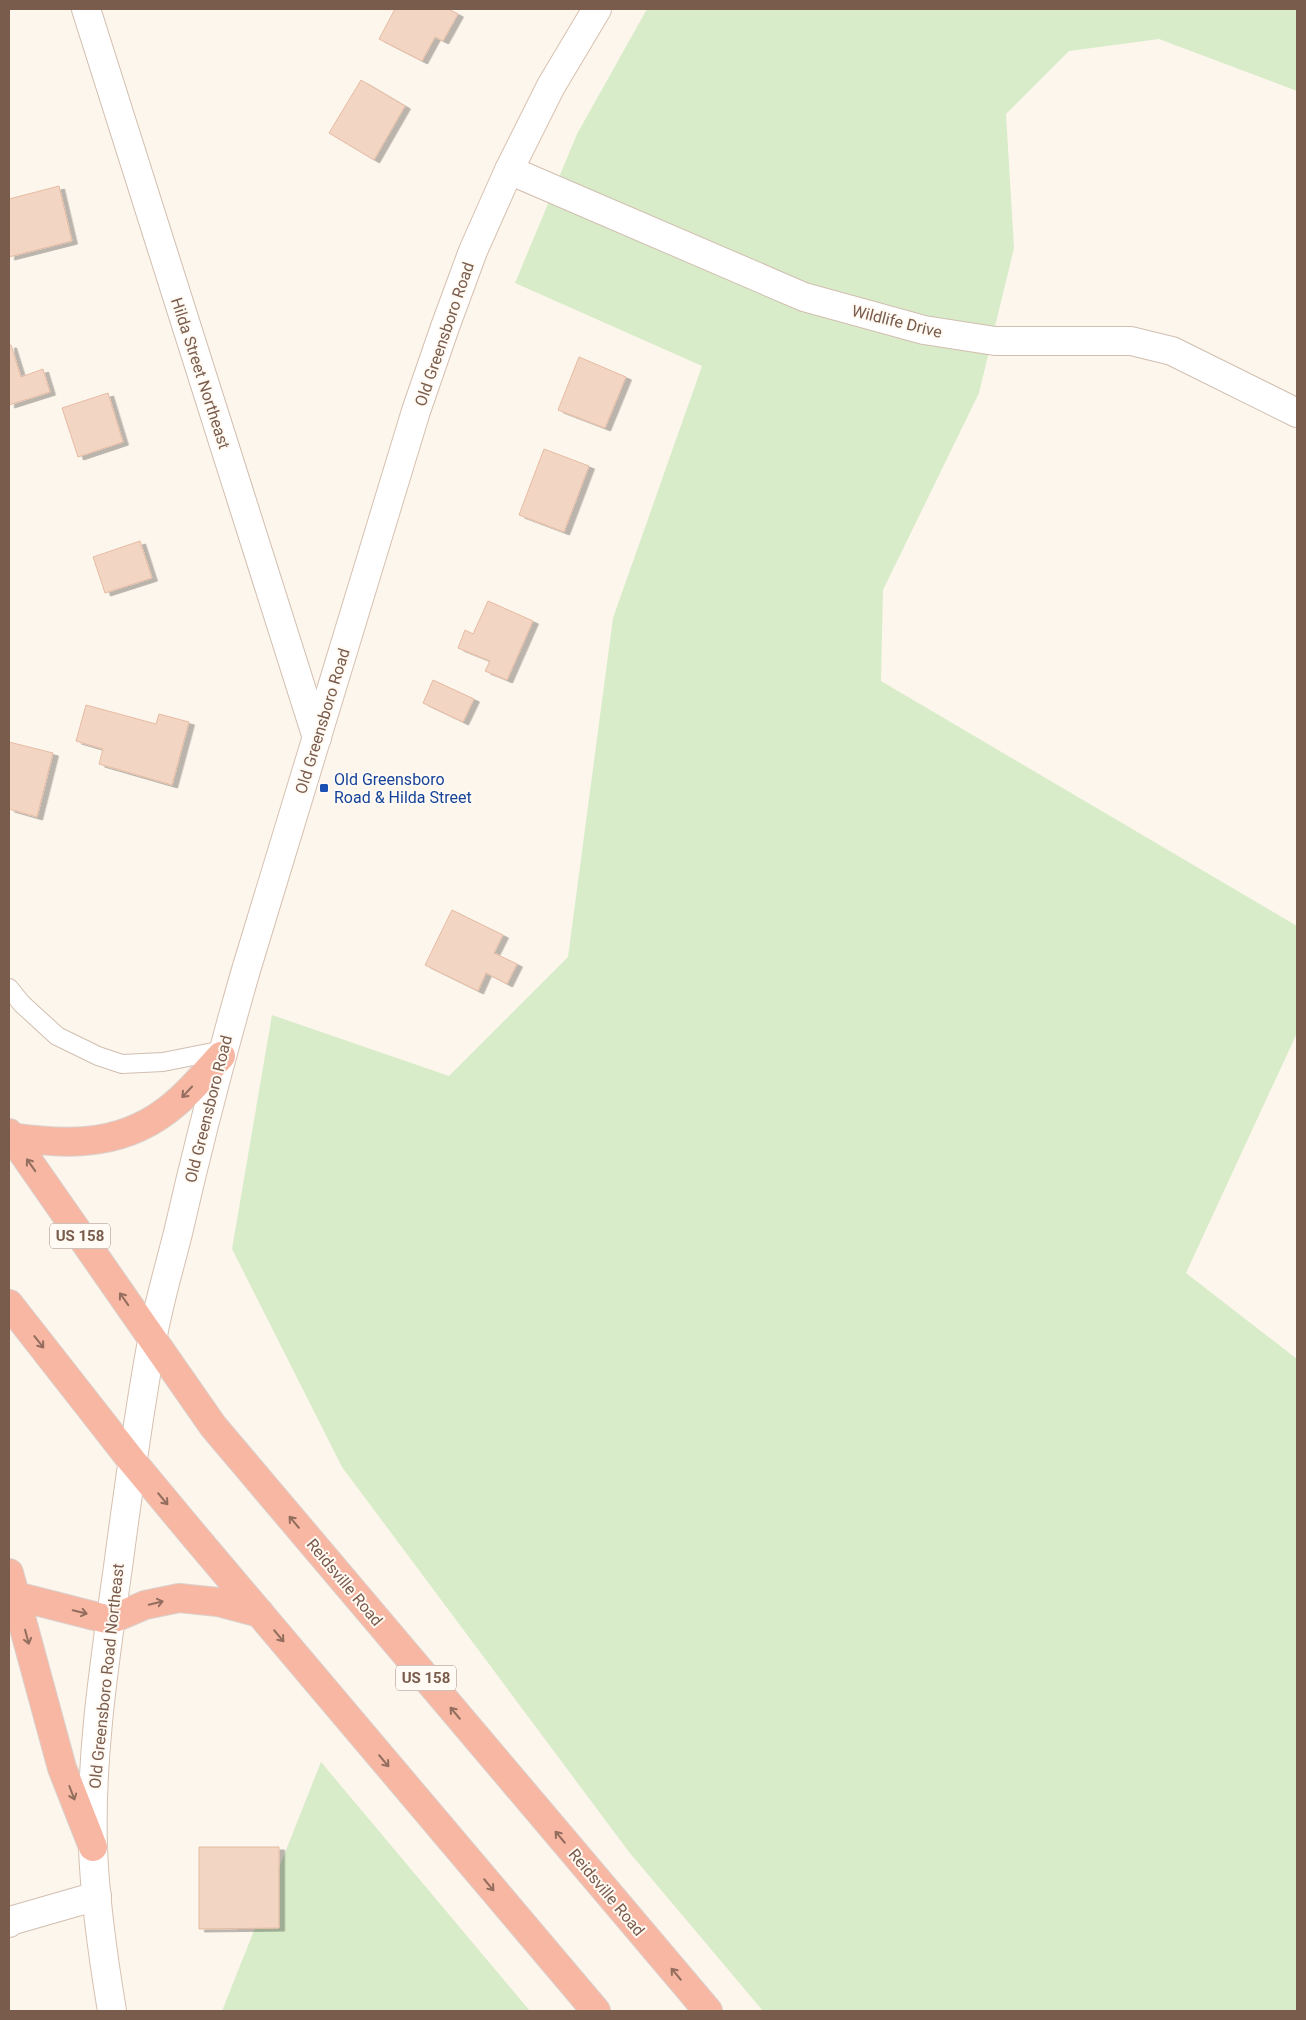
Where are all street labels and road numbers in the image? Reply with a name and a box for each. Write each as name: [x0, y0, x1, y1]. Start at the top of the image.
street label: Old Greensboro Road: [411, 260, 478, 409]
street label: Hilda Street Northeast: [167, 295, 234, 451]
street label: Wildlife Drive: [850, 301, 944, 342]
street label: Old Greensboro Road: [291, 646, 354, 796]
street label: Old Greensboro Road: [181, 1033, 236, 1185]
road number: US 158: [50, 1224, 110, 1248]
street label: Reidsville Road: [303, 1535, 387, 1630]
street label: Old Greensboro Road Northeast: [85, 1562, 128, 1790]
road number: US 158: [396, 1666, 456, 1690]
street label: Reidsville Road: [565, 1845, 649, 1940]

